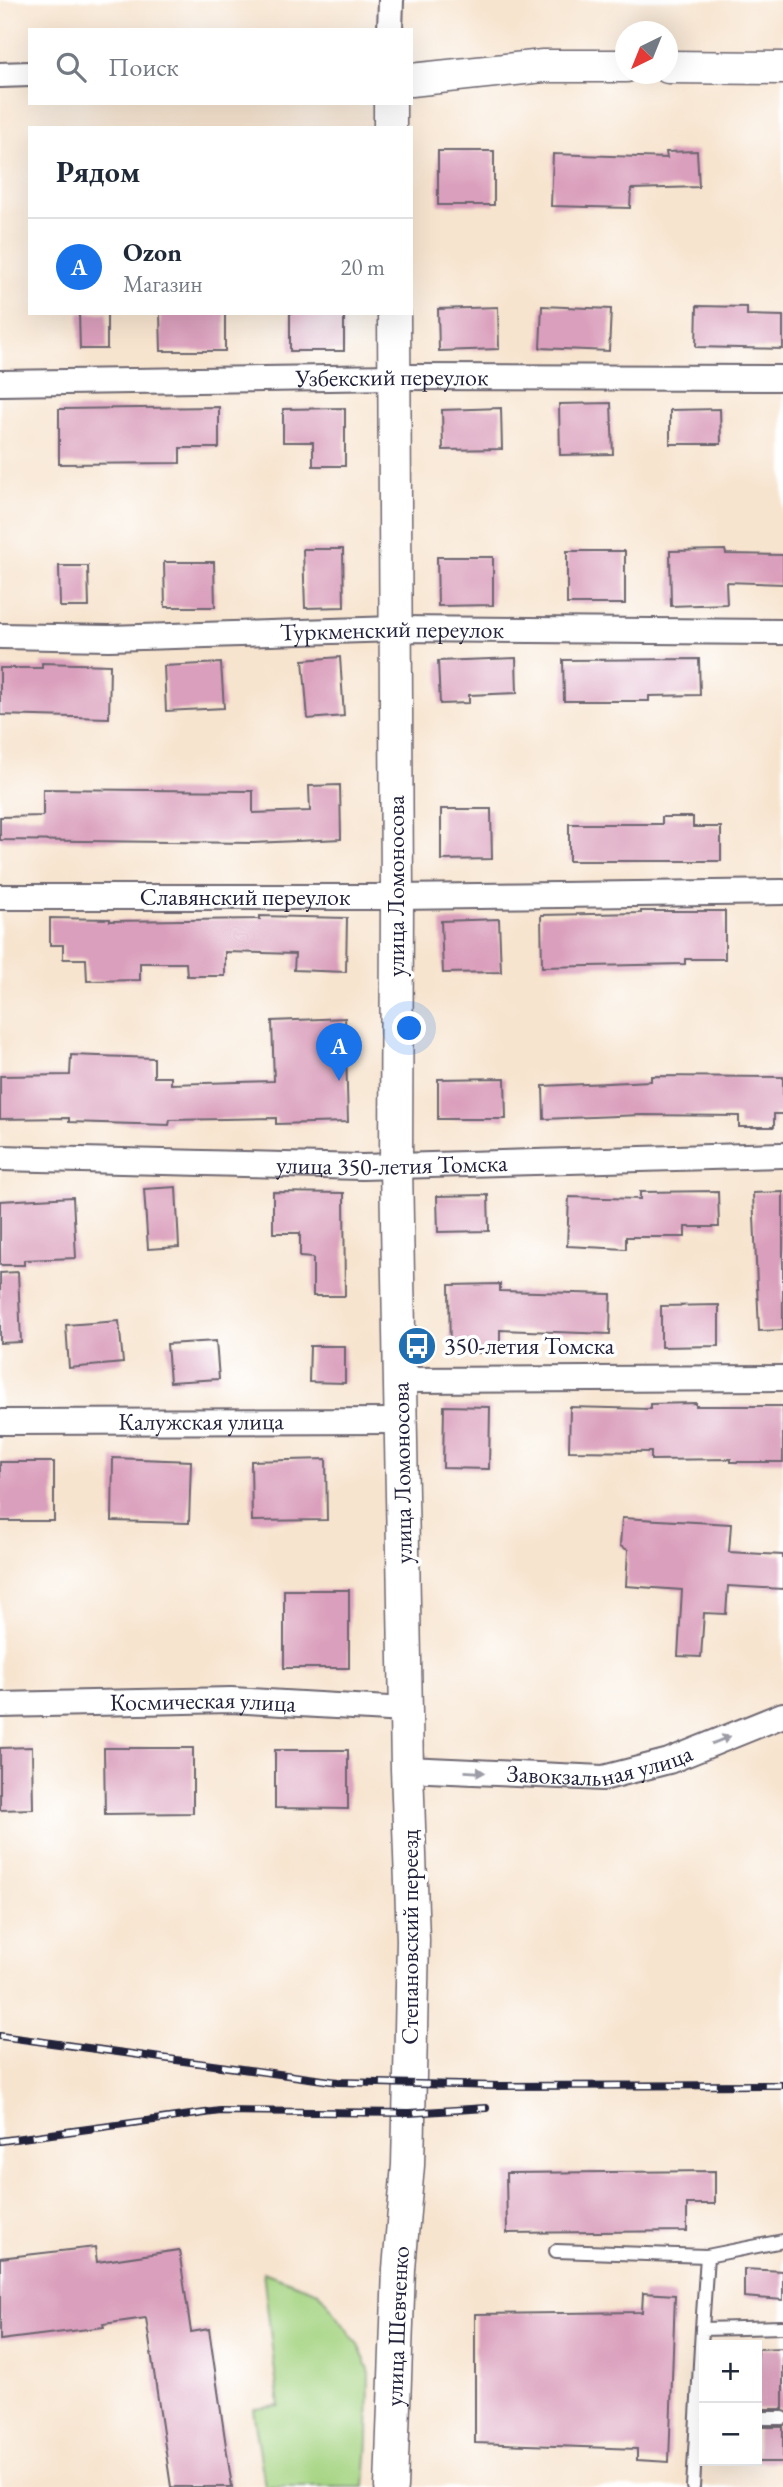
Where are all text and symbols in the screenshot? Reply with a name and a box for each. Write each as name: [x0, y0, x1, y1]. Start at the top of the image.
north arrow: [615, 21, 678, 84]
search box: [28, 28, 413, 105]
icon: search: [52, 48, 90, 86]
text: Поиск: [108, 50, 179, 84]
text: Рядом: [56, 152, 140, 191]
text: Ozon: [123, 235, 182, 269]
text: A: [71, 252, 87, 282]
text: 20 m: [340, 252, 385, 282]
text: Магазин: [123, 269, 202, 299]
street label: Узбекский переулок: [294, 361, 489, 394]
street label: Туркменский переулок: [279, 613, 505, 648]
street label: улица Ломоносова: [380, 795, 411, 977]
street label: Славянский переулок: [140, 881, 351, 912]
your location: [392, 1011, 426, 1045]
pin: A: [316, 1023, 362, 1081]
street label: улица 350-летия Томска: [276, 1147, 508, 1182]
bus stop icon: 350-летия Томска: [396, 1325, 438, 1367]
place label: 350-летия Томска: [444, 1330, 615, 1361]
street label: улица Ломоносова: [384, 1381, 419, 1564]
street label: Калужская улица: [118, 1405, 284, 1437]
street label: Космическая улица: [109, 1684, 297, 1719]
one-way arrow: [710, 1735, 731, 1746]
street label: Завокзальная улица: [506, 1737, 697, 1793]
one-way arrow: [464, 1767, 486, 1778]
street label: Степановский переезд: [394, 1829, 425, 2045]
street label: улица Шевченко: [378, 2244, 416, 2407]
map controls: [699, 2340, 762, 2466]
button: +: [699, 2340, 762, 2403]
button: −: [699, 2403, 762, 2466]

